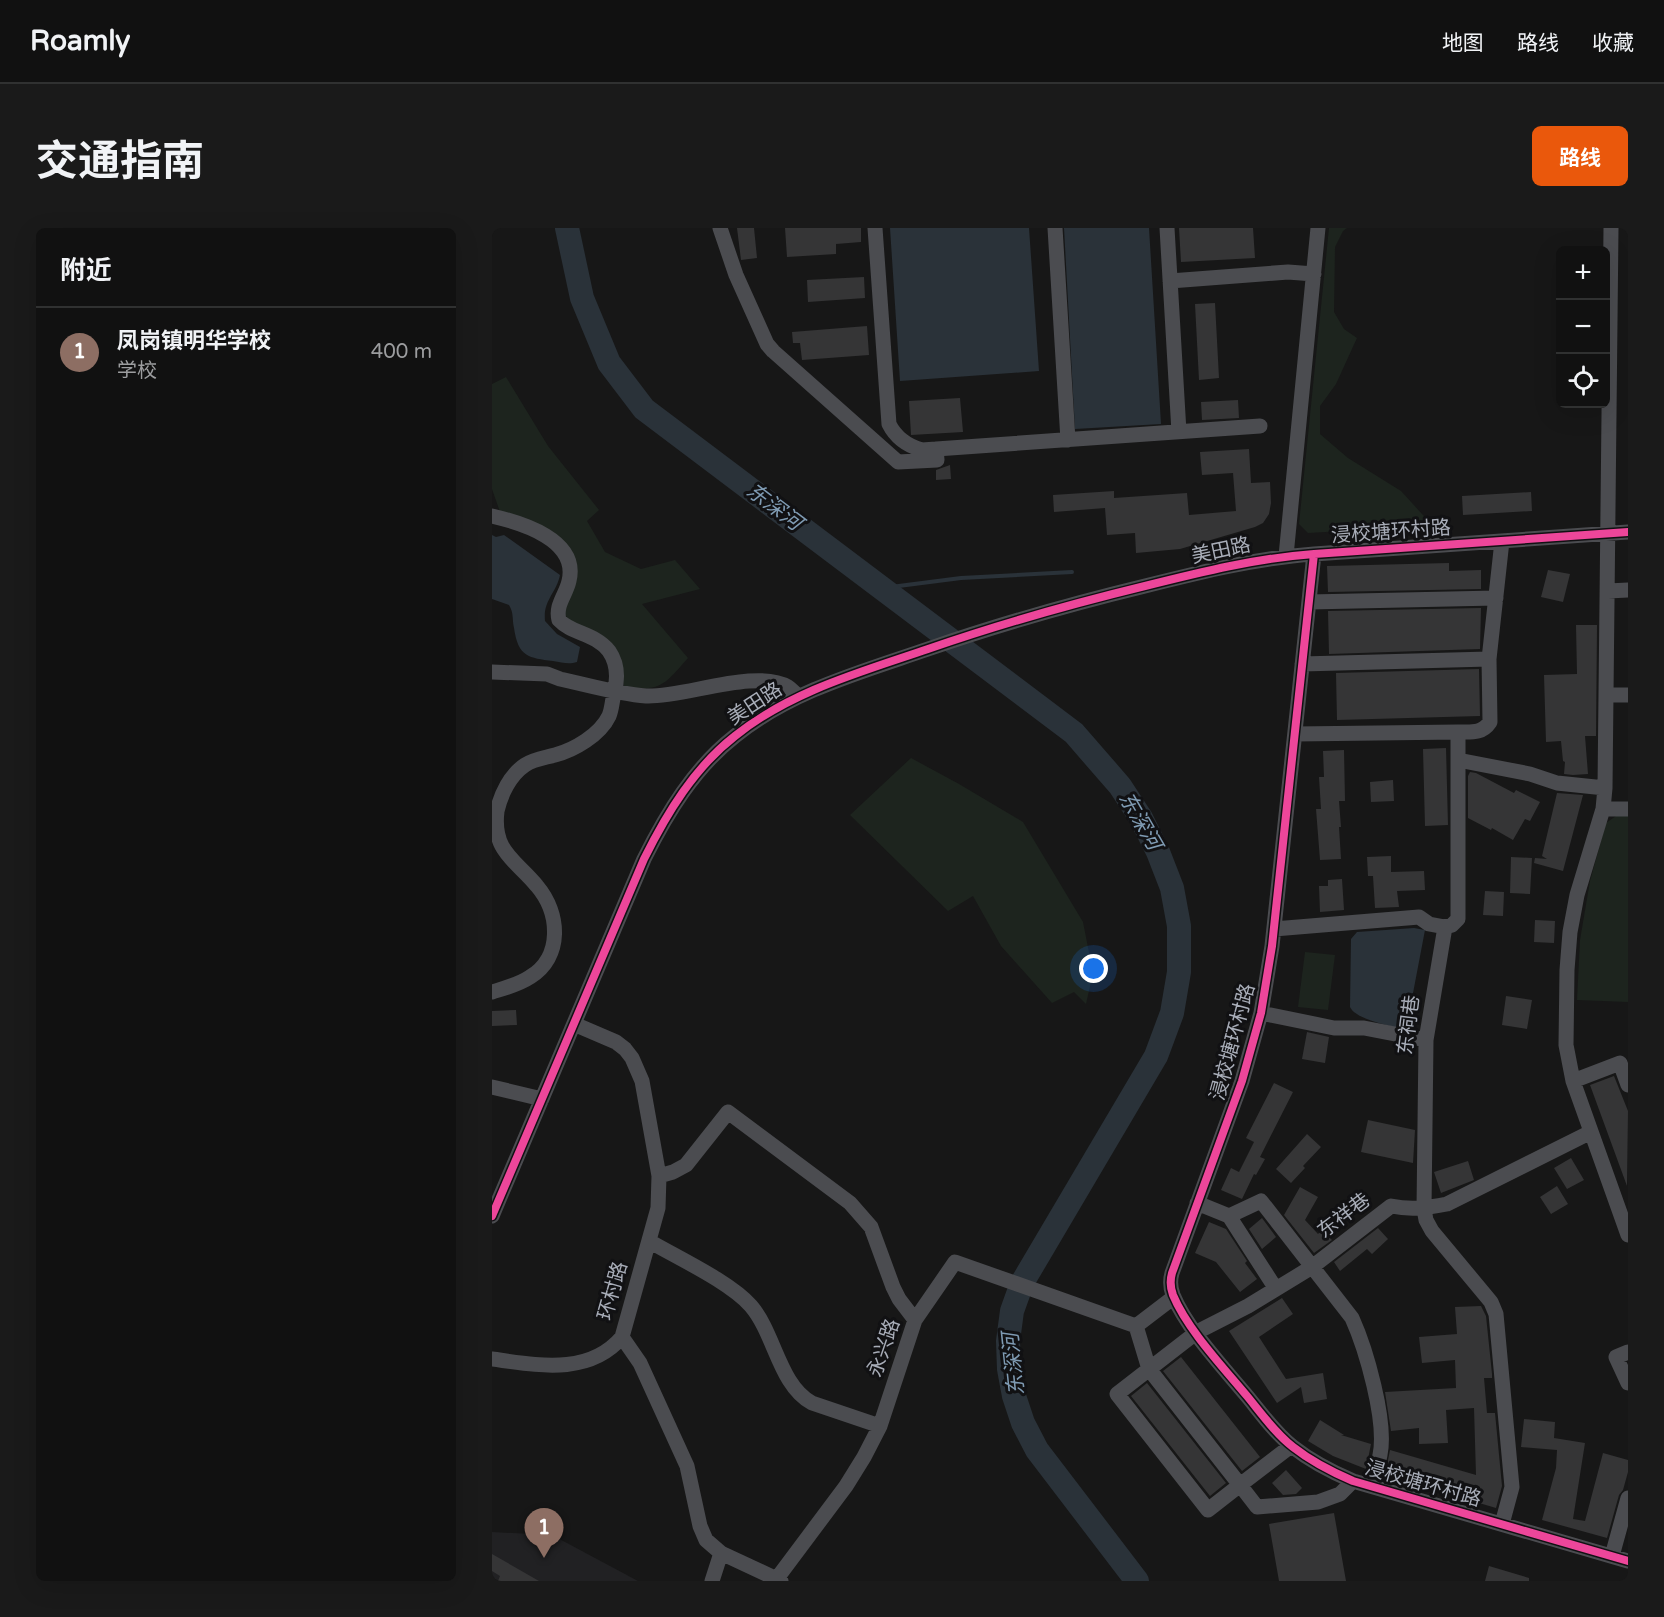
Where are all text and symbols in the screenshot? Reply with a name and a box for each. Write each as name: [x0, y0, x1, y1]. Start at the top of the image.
text: Roamly: [30, 24, 130, 58]
text: 地图: [1442, 31, 1484, 56]
text: 路线: [1517, 31, 1559, 56]
text: 收藏: [1592, 31, 1634, 56]
button: 路线: [1532, 126, 1628, 186]
text: 交通指南: [36, 136, 204, 187]
map controls: [1556, 246, 1610, 408]
button: +: [1556, 246, 1610, 300]
text: 附近: [60, 255, 112, 286]
button: −: [1556, 300, 1610, 354]
text: 凤岗镇明华学校: [117, 328, 271, 354]
text: 1: [73, 340, 86, 364]
text: 400 m: [371, 340, 432, 364]
button: locate: [1556, 354, 1610, 408]
text: 学校: [117, 359, 157, 383]
water label: 东深河: [741, 478, 810, 538]
street label: 浸校塘环村路: [1330, 516, 1452, 548]
street label: 美田路: [1189, 533, 1253, 569]
street label: 美田路: [723, 678, 787, 730]
water label: 东深河: [1113, 787, 1169, 858]
your location: [1079, 954, 1108, 983]
street label: 浸校塘环村路: [1206, 981, 1260, 1103]
street label: 东祠巷: [1393, 994, 1425, 1056]
street label: 东祥巷: [1313, 1188, 1375, 1244]
street label: 环村路: [593, 1259, 633, 1323]
street label: 永兴路: [863, 1316, 905, 1380]
water label: 东深河: [998, 1327, 1030, 1397]
street label: 浸校塘环村路: [1362, 1456, 1484, 1512]
pin: 1: [524, 1508, 564, 1558]

